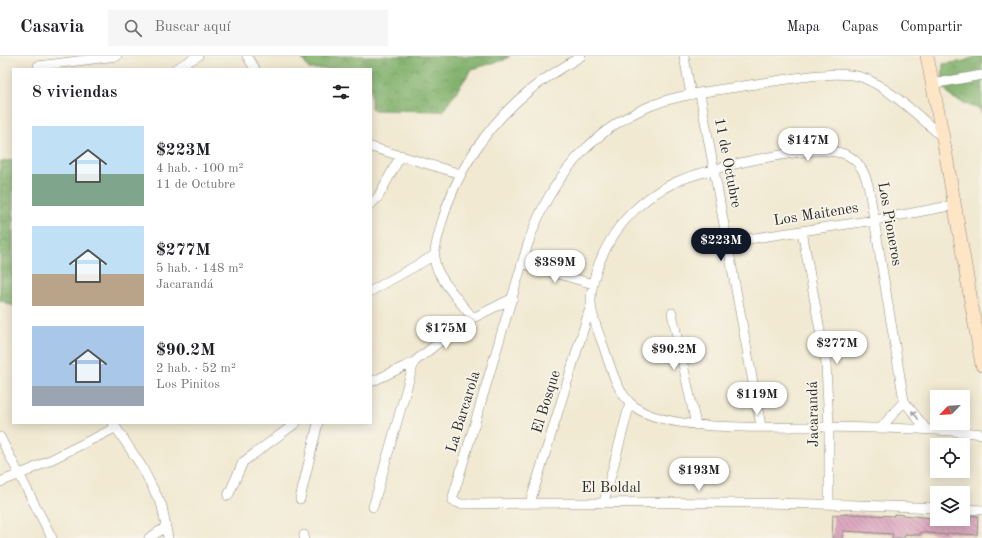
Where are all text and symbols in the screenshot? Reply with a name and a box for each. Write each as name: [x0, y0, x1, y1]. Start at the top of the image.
search box: [108, 10, 388, 46]
icon: search: [122, 17, 144, 39]
text: Casavia: [20, 18, 84, 37]
text: Buscar aquí: [154, 20, 231, 35]
text: Mapa: [787, 20, 820, 34]
text: Capas: [842, 20, 878, 34]
text: Compartir: [900, 20, 962, 34]
icon: filters: [330, 81, 352, 103]
text: 8 viviendas: [32, 84, 117, 101]
street label: 11 de Octubre: [711, 117, 743, 209]
pin: $147M: [780, 128, 836, 162]
text: $147M: [787, 134, 829, 147]
icon: home: [64, 142, 112, 190]
text: $223M: [156, 142, 211, 159]
text: 4 hab. · 100 m²: [156, 162, 243, 175]
text: 11 de Octubre: [156, 178, 235, 191]
street label: Los Pioneros: [874, 181, 904, 267]
street label: Los Maitenes: [772, 201, 860, 229]
pin: $223M: [693, 228, 749, 262]
text: $223M: [700, 234, 742, 247]
icon: home: [64, 242, 112, 290]
text: $277M: [156, 242, 211, 259]
pin: $389M: [527, 250, 583, 284]
text: $389M: [534, 256, 576, 269]
text: 5 hab. · 148 m²: [156, 262, 243, 275]
text: Jacarandá: [156, 278, 214, 291]
pin: $175M: [418, 316, 474, 350]
text: $175M: [425, 322, 467, 335]
pin: $277M: [809, 331, 865, 365]
pin: $90.2M: [641, 337, 707, 371]
text: $277M: [816, 337, 858, 350]
icon: home: [64, 342, 112, 390]
text: $90.2M: [156, 342, 215, 359]
text: $90.2M: [651, 343, 697, 356]
text: 2 hab. · 52 m²: [156, 362, 236, 375]
street label: El Bosque: [530, 368, 564, 435]
street label: La Barcarola: [444, 369, 484, 455]
text: Los Pinitos: [156, 378, 220, 391]
street label: Jacarandá: [806, 380, 822, 447]
pin: $119M: [729, 382, 785, 416]
text: $119M: [736, 388, 778, 401]
north arrow: [930, 390, 970, 430]
map controls: [930, 390, 970, 526]
one-way arrow: [911, 410, 919, 421]
button: locate: [930, 438, 970, 478]
pin: $193M: [671, 458, 727, 492]
text: $193M: [678, 464, 720, 477]
street label: El Boldal: [581, 481, 641, 496]
button: layers: [930, 486, 970, 526]

